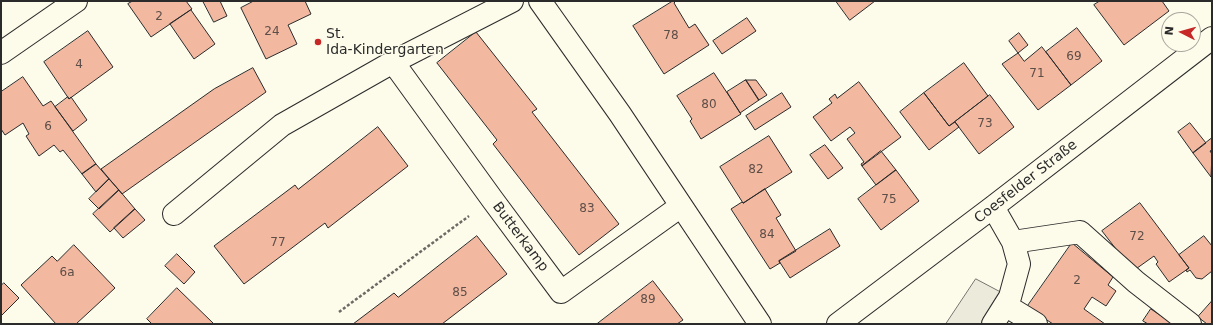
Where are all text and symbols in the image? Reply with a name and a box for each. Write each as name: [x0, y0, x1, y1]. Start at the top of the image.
house number: 2: [155, 10, 163, 24]
north arrow: [1161, 12, 1201, 52]
house number: 24: [264, 25, 280, 39]
place label: St. Ida-Kindergarten: [326, 26, 444, 58]
text: N: [1163, 26, 1177, 36]
house number: 78: [663, 29, 679, 43]
marker: St. Ida-Kindergarten: [313, 37, 323, 47]
house number: 69: [1066, 50, 1082, 64]
house number: 4: [75, 58, 83, 72]
house number: 71: [1029, 67, 1045, 81]
house number: 80: [701, 98, 717, 112]
house number: 73: [977, 117, 993, 131]
house number: 6: [44, 120, 52, 134]
street label: Coesfelder Straße: [971, 137, 1081, 227]
house number: 82: [748, 163, 764, 177]
house number: 75: [881, 193, 897, 207]
street label: Butterkamp: [488, 199, 552, 275]
house number: 83: [579, 202, 595, 216]
house number: 84: [759, 228, 775, 242]
house number: 72: [1129, 230, 1145, 244]
house number: 77: [270, 236, 286, 250]
house number: 6a: [60, 266, 74, 280]
house number: 2: [1073, 274, 1081, 288]
house number: 85: [452, 286, 468, 300]
house number: 89: [640, 293, 656, 307]

